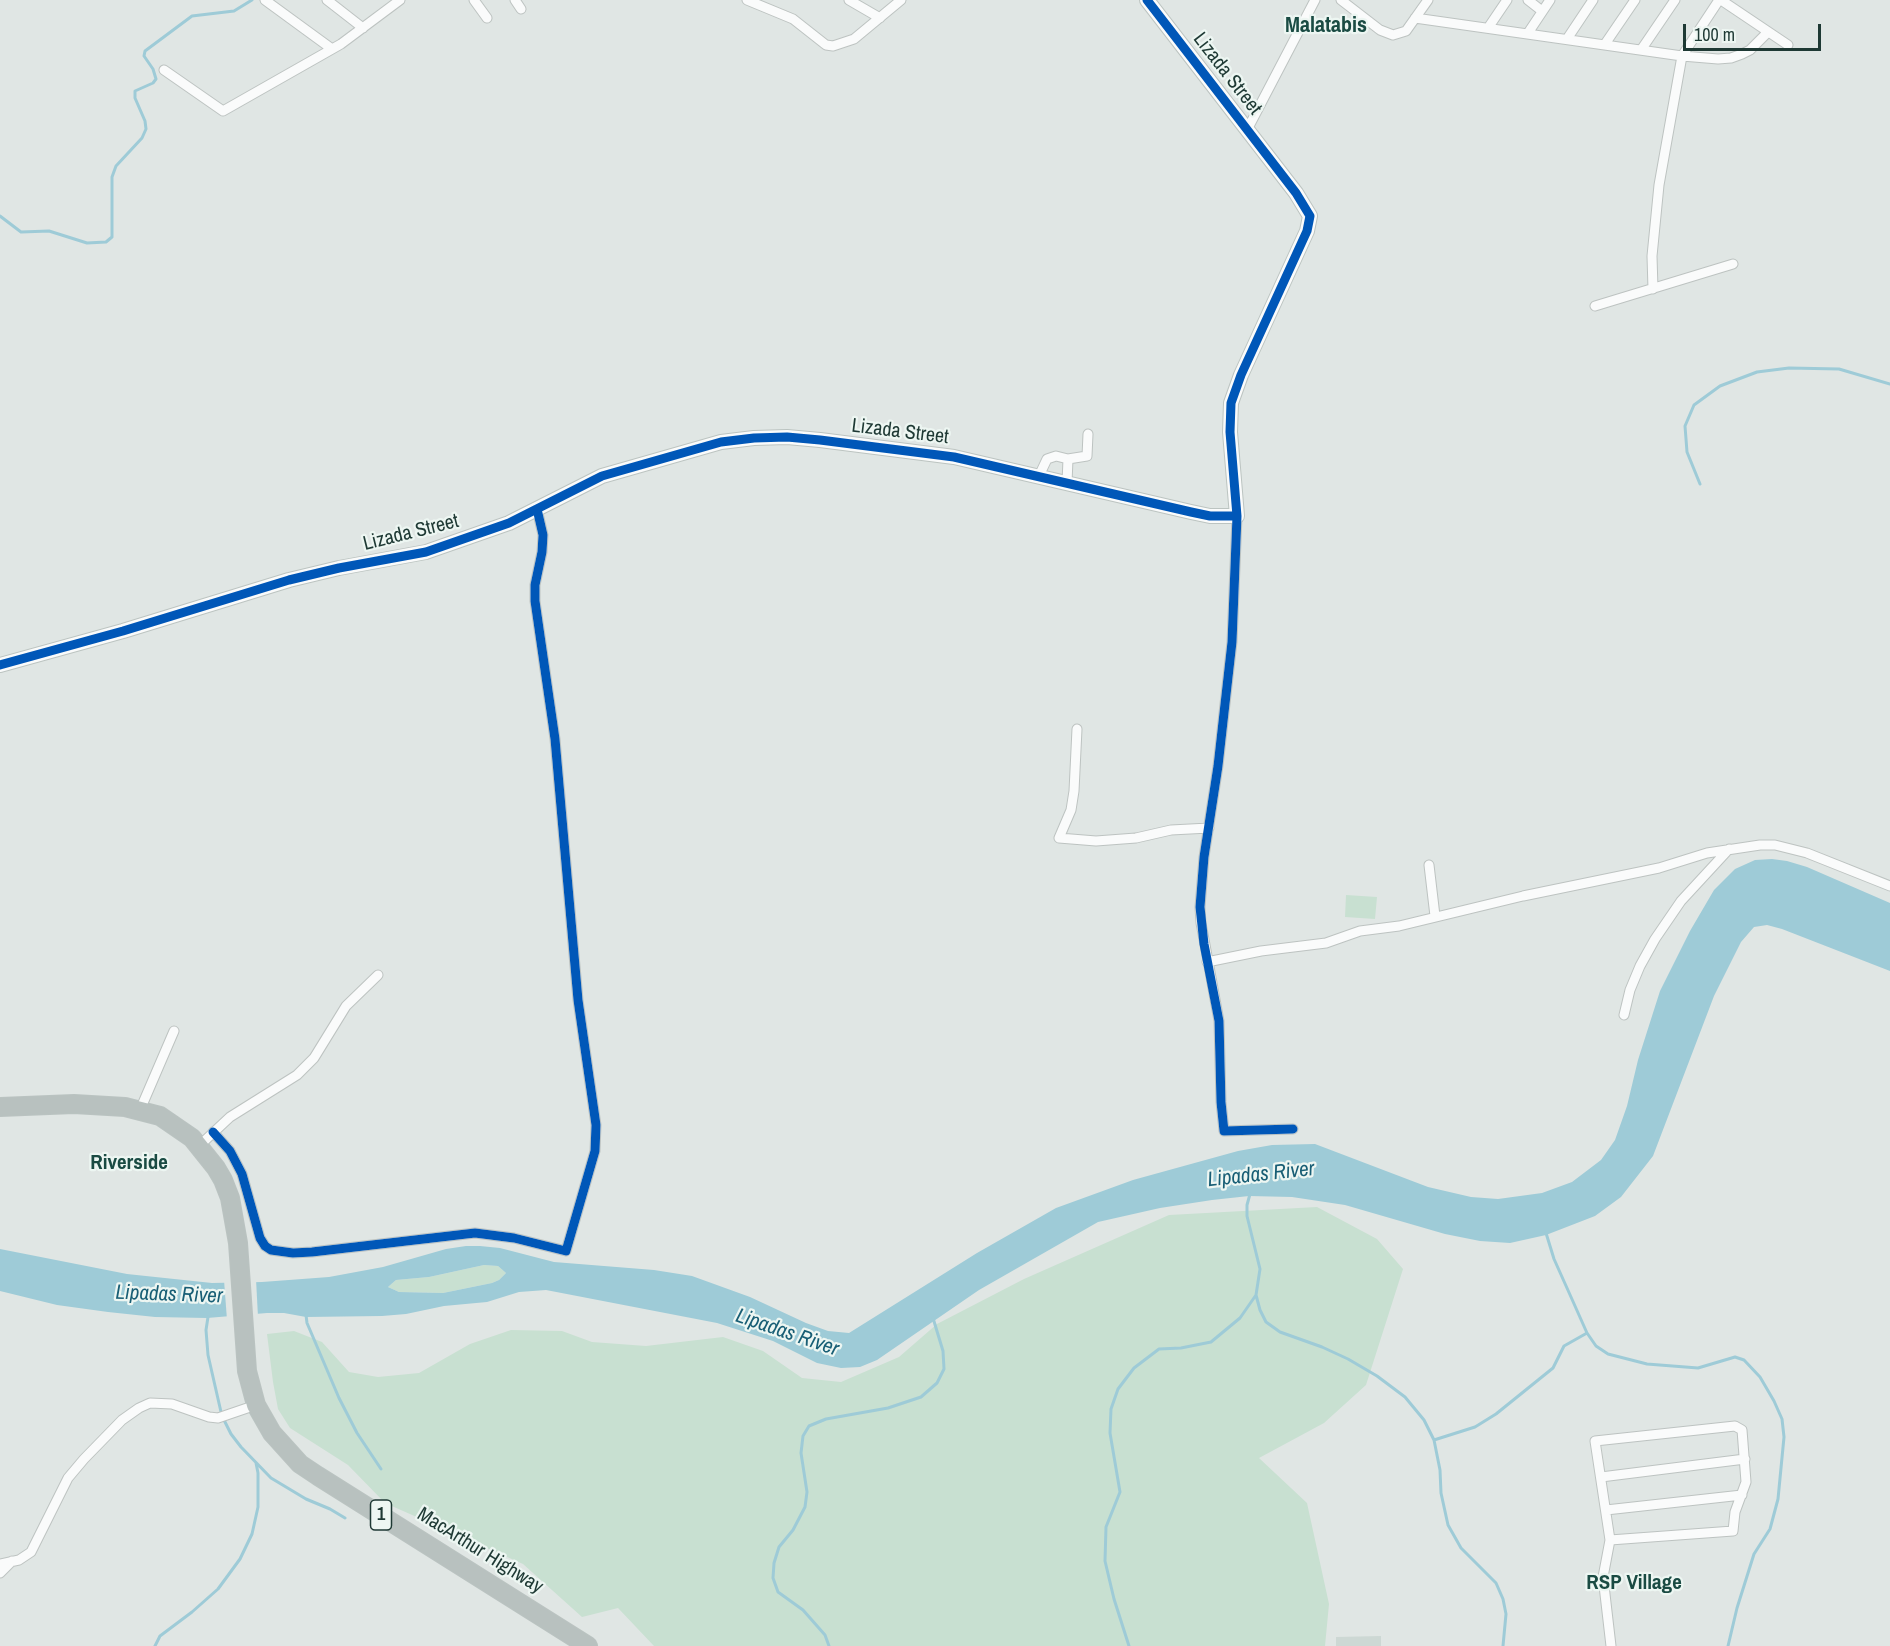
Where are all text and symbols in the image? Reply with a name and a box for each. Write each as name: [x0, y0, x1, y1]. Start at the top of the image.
scale bar: [1686, 12, 1824, 50]
district label: Malatabis: [1285, 13, 1367, 39]
text: 100 m: [1694, 22, 1735, 47]
street label: Lizada Street: [1188, 28, 1266, 120]
street label: Lizada Street: [850, 414, 950, 450]
street label: Lizada Street: [361, 510, 461, 556]
district label: Riverside: [90, 1150, 168, 1176]
water label: Lipadas River: [1206, 1157, 1316, 1193]
water label: Lipadas River: [115, 1281, 223, 1309]
water label: Lipadas River: [732, 1304, 842, 1362]
road number: 1: [370, 1500, 392, 1530]
street label: MacArthur Highway: [413, 1503, 547, 1599]
district label: RSP Village: [1586, 1570, 1682, 1596]

